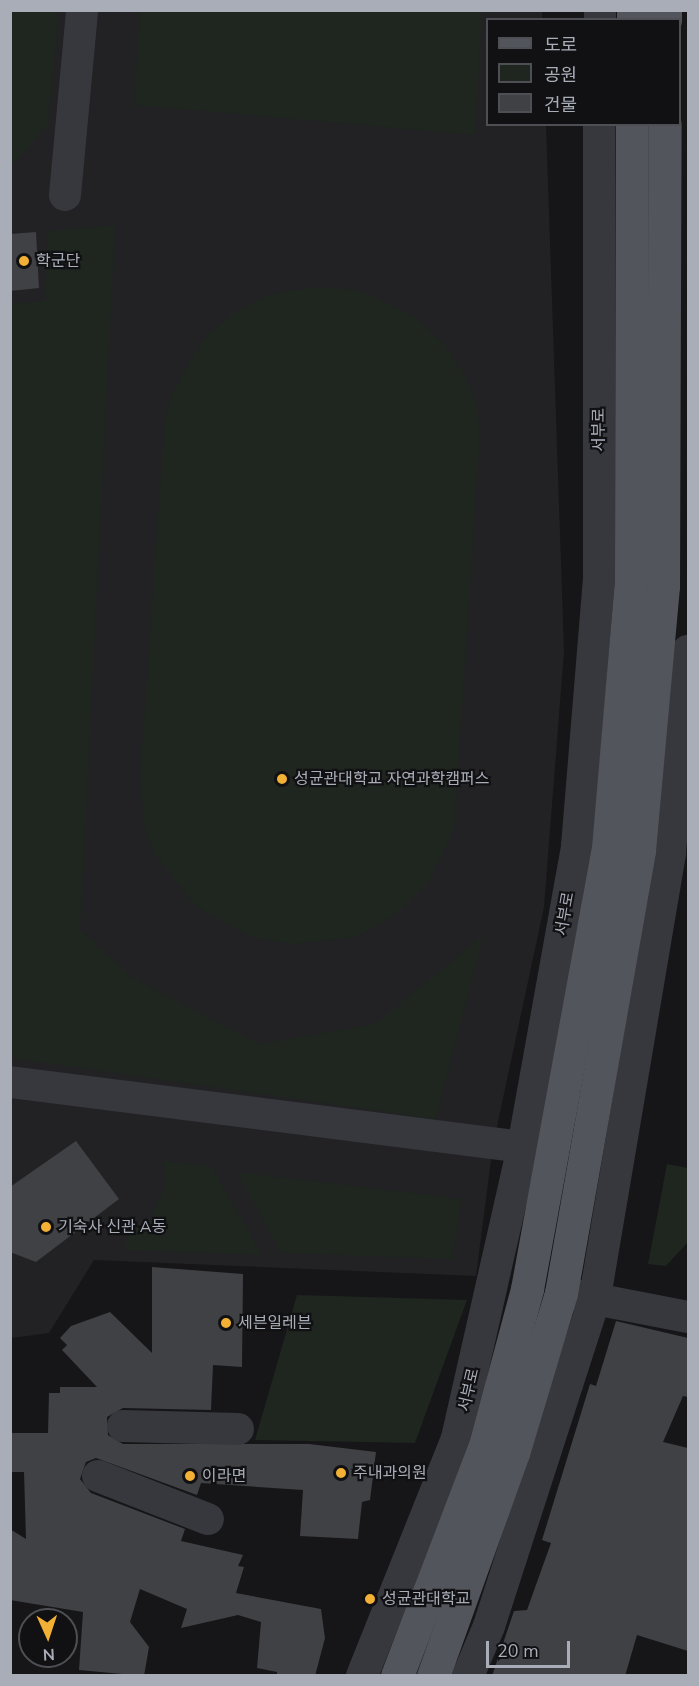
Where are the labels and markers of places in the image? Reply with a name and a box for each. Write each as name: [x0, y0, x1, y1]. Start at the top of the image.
place label: 학군단: [36, 251, 80, 271]
marker: 학군단: [17, 254, 31, 268]
place label: 성균관대학교 자연과학캠퍼스: [294, 769, 489, 789]
marker: 성균관대학교 자연과학캠퍼스: [275, 772, 289, 786]
place label: 기숙사 신관 A동: [58, 1217, 166, 1237]
marker: 기숙사 신관 A동: [39, 1220, 53, 1234]
place label: 세븐일레븐: [238, 1313, 312, 1333]
marker: 세븐일레븐: [219, 1316, 233, 1330]
place label: 주내과의원: [353, 1463, 427, 1483]
place label: 이라면: [202, 1466, 246, 1486]
marker: 주내과의원: [334, 1466, 348, 1480]
marker: 이라면: [183, 1469, 197, 1483]
place label: 성균관대학교: [382, 1589, 470, 1609]
marker: 성균관대학교: [363, 1592, 377, 1606]

